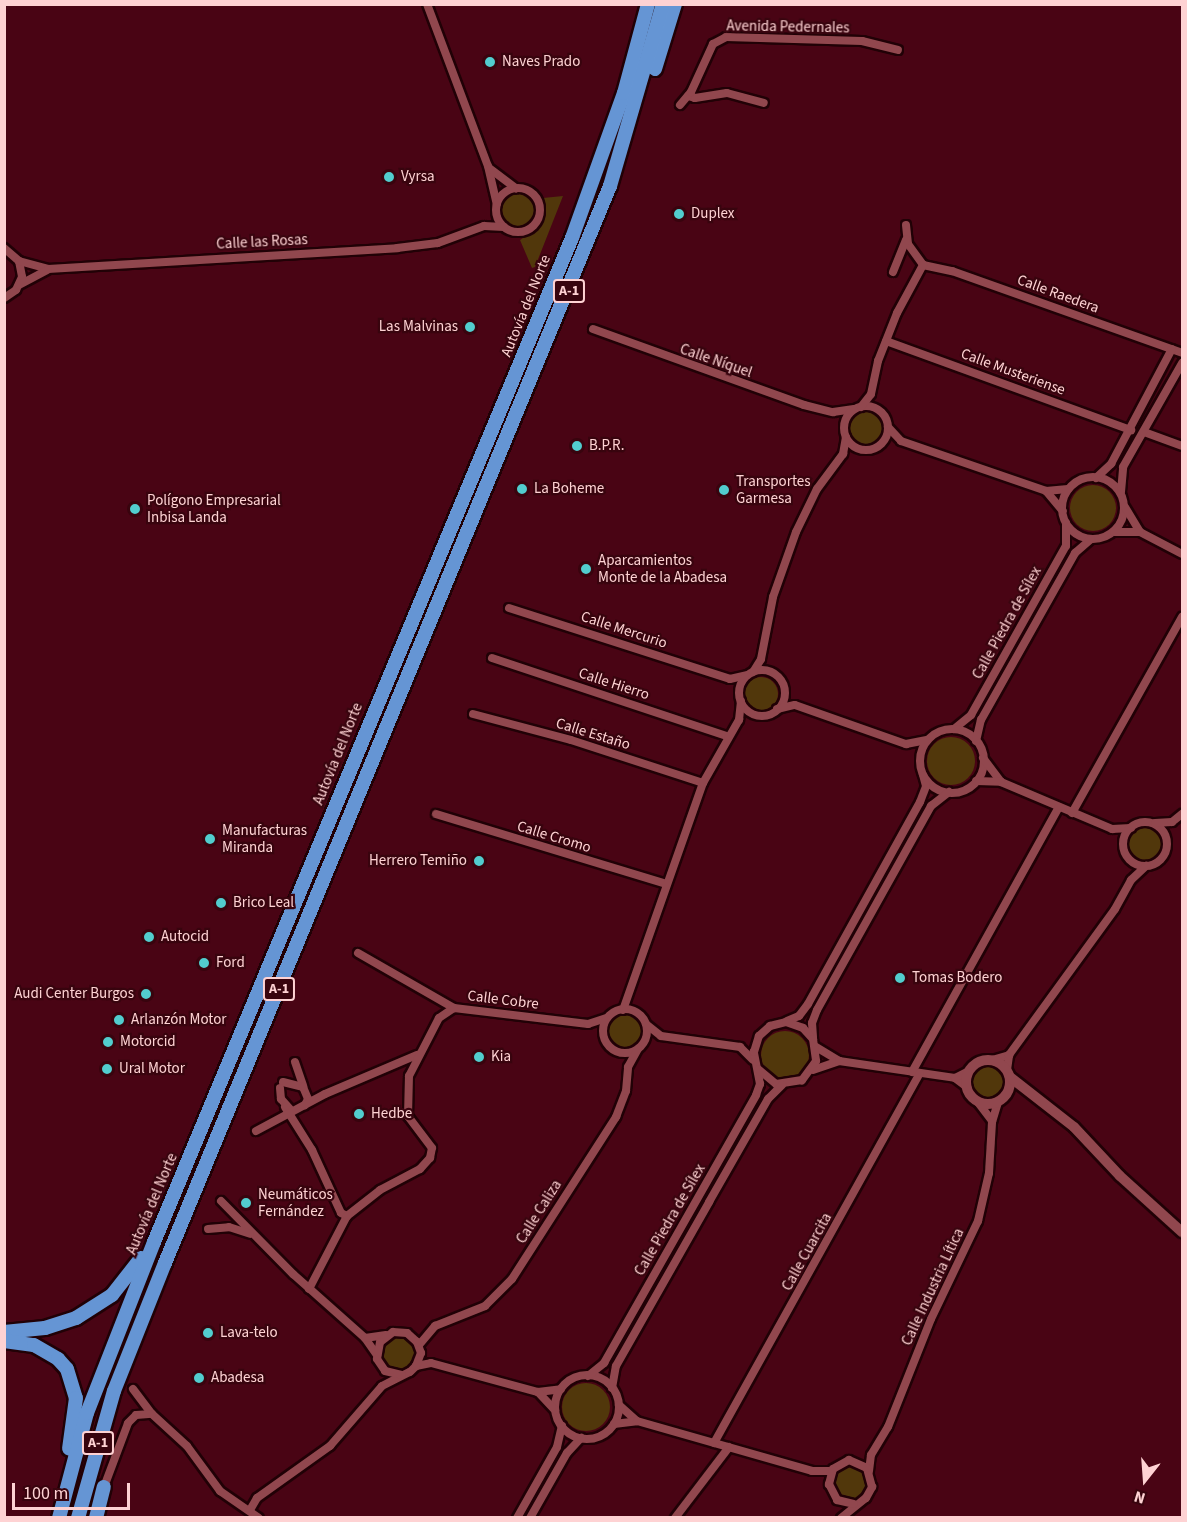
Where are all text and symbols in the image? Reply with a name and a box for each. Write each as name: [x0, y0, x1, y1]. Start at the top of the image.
street label: Avenida Pedernales: [726, 17, 850, 37]
place label: Naves Prado: [502, 53, 580, 71]
marker: Naves Prado: [483, 55, 497, 69]
place label: Vyrsa: [401, 168, 435, 186]
marker: Vyrsa: [382, 170, 396, 184]
place label: Duplex: [691, 205, 735, 223]
marker: Duplex: [672, 207, 686, 221]
street label: Calle las Rosas: [216, 231, 308, 253]
street label: Autovía del Norte: [497, 252, 555, 360]
street label: Calle Raedera: [1015, 271, 1101, 317]
road number: A-1: [552, 280, 586, 302]
place label: Las Malvinas: [379, 318, 458, 336]
marker: Las Malvinas: [463, 320, 477, 334]
street label: Calle Níquel: [677, 340, 755, 382]
street label: Calle Musteriense: [958, 345, 1068, 399]
place label: B.P.R.: [589, 437, 624, 455]
marker: B.P.R.: [570, 439, 584, 453]
place label: Transportes Garmesa: [736, 472, 810, 507]
place label: La Boheme: [534, 480, 604, 498]
marker: La Boheme: [515, 482, 529, 496]
marker: Transportes Garmesa: [717, 483, 731, 497]
place label: Polígono Empresarial Inbisa Landa: [147, 491, 281, 526]
marker: Polígono Empresarial Inbisa Landa: [128, 502, 142, 516]
place label: Aparcamientos Monte de la Abadesa: [598, 551, 727, 586]
marker: Aparcamientos Monte de la Abadesa: [579, 562, 593, 576]
street label: Calle Piedra de Sílex: [969, 564, 1045, 682]
street label: Calle Mercurio: [579, 608, 669, 652]
street label: Calle Hierro: [576, 664, 652, 704]
street label: Autovía del Norte: [309, 700, 367, 808]
street label: Calle Estaño: [554, 714, 632, 754]
street label: Calle Cromo: [515, 817, 593, 857]
place label: Manufacturas Miranda: [222, 821, 307, 856]
marker: Manufacturas Miranda: [203, 832, 217, 846]
place label: Herrero Temiño: [369, 852, 467, 870]
marker: Herrero Temiño: [472, 854, 486, 868]
place label: Brico Leal: [233, 894, 294, 912]
marker: Brico Leal: [214, 896, 228, 910]
place label: Autocid: [161, 928, 209, 946]
marker: Autocid: [142, 930, 156, 944]
place label: Ford: [216, 954, 245, 972]
marker: Ford: [197, 956, 211, 970]
place label: Tomas Bodero: [912, 969, 1002, 987]
marker: Tomas Bodero: [893, 971, 907, 985]
road number: A-1: [262, 978, 296, 1000]
place label: Audi Center Burgos: [14, 985, 134, 1003]
marker: Audi Center Burgos: [139, 987, 153, 1001]
street label: Calle Cobre: [466, 987, 540, 1013]
place label: Arlanzón Motor: [131, 1011, 226, 1029]
marker: Arlanzón Motor: [112, 1013, 126, 1027]
place label: Motorcid: [120, 1033, 176, 1051]
marker: Motorcid: [101, 1035, 115, 1049]
place label: Kia: [491, 1048, 511, 1066]
marker: Kia: [472, 1050, 486, 1064]
place label: Ural Motor: [119, 1060, 185, 1078]
marker: Ural Motor: [100, 1062, 114, 1076]
place label: Hedbe: [371, 1105, 412, 1123]
marker: Hedbe: [352, 1107, 366, 1121]
street label: Autovía del Norte: [123, 1151, 181, 1257]
street label: Calle Piedra de Sílex: [631, 1161, 709, 1279]
street label: Calle Caliza: [512, 1177, 566, 1247]
place label: Neumáticos Fernández: [258, 1185, 333, 1220]
marker: Neumáticos Fernández: [239, 1196, 253, 1210]
street label: Calle Cuarcita: [778, 1210, 836, 1294]
street label: Calle Industria Lítica: [898, 1225, 968, 1349]
place label: Lava-telo: [220, 1324, 278, 1342]
marker: Lava-telo: [201, 1326, 215, 1340]
place label: Abadesa: [211, 1369, 264, 1387]
marker: Abadesa: [192, 1371, 206, 1385]
road number: A-1: [82, 1432, 114, 1454]
north arrow: [1115, 1450, 1175, 1510]
scale bar: [15, 1471, 134, 1509]
text: 100 m: [23, 1481, 68, 1506]
text: N: [1131, 1485, 1148, 1509]

